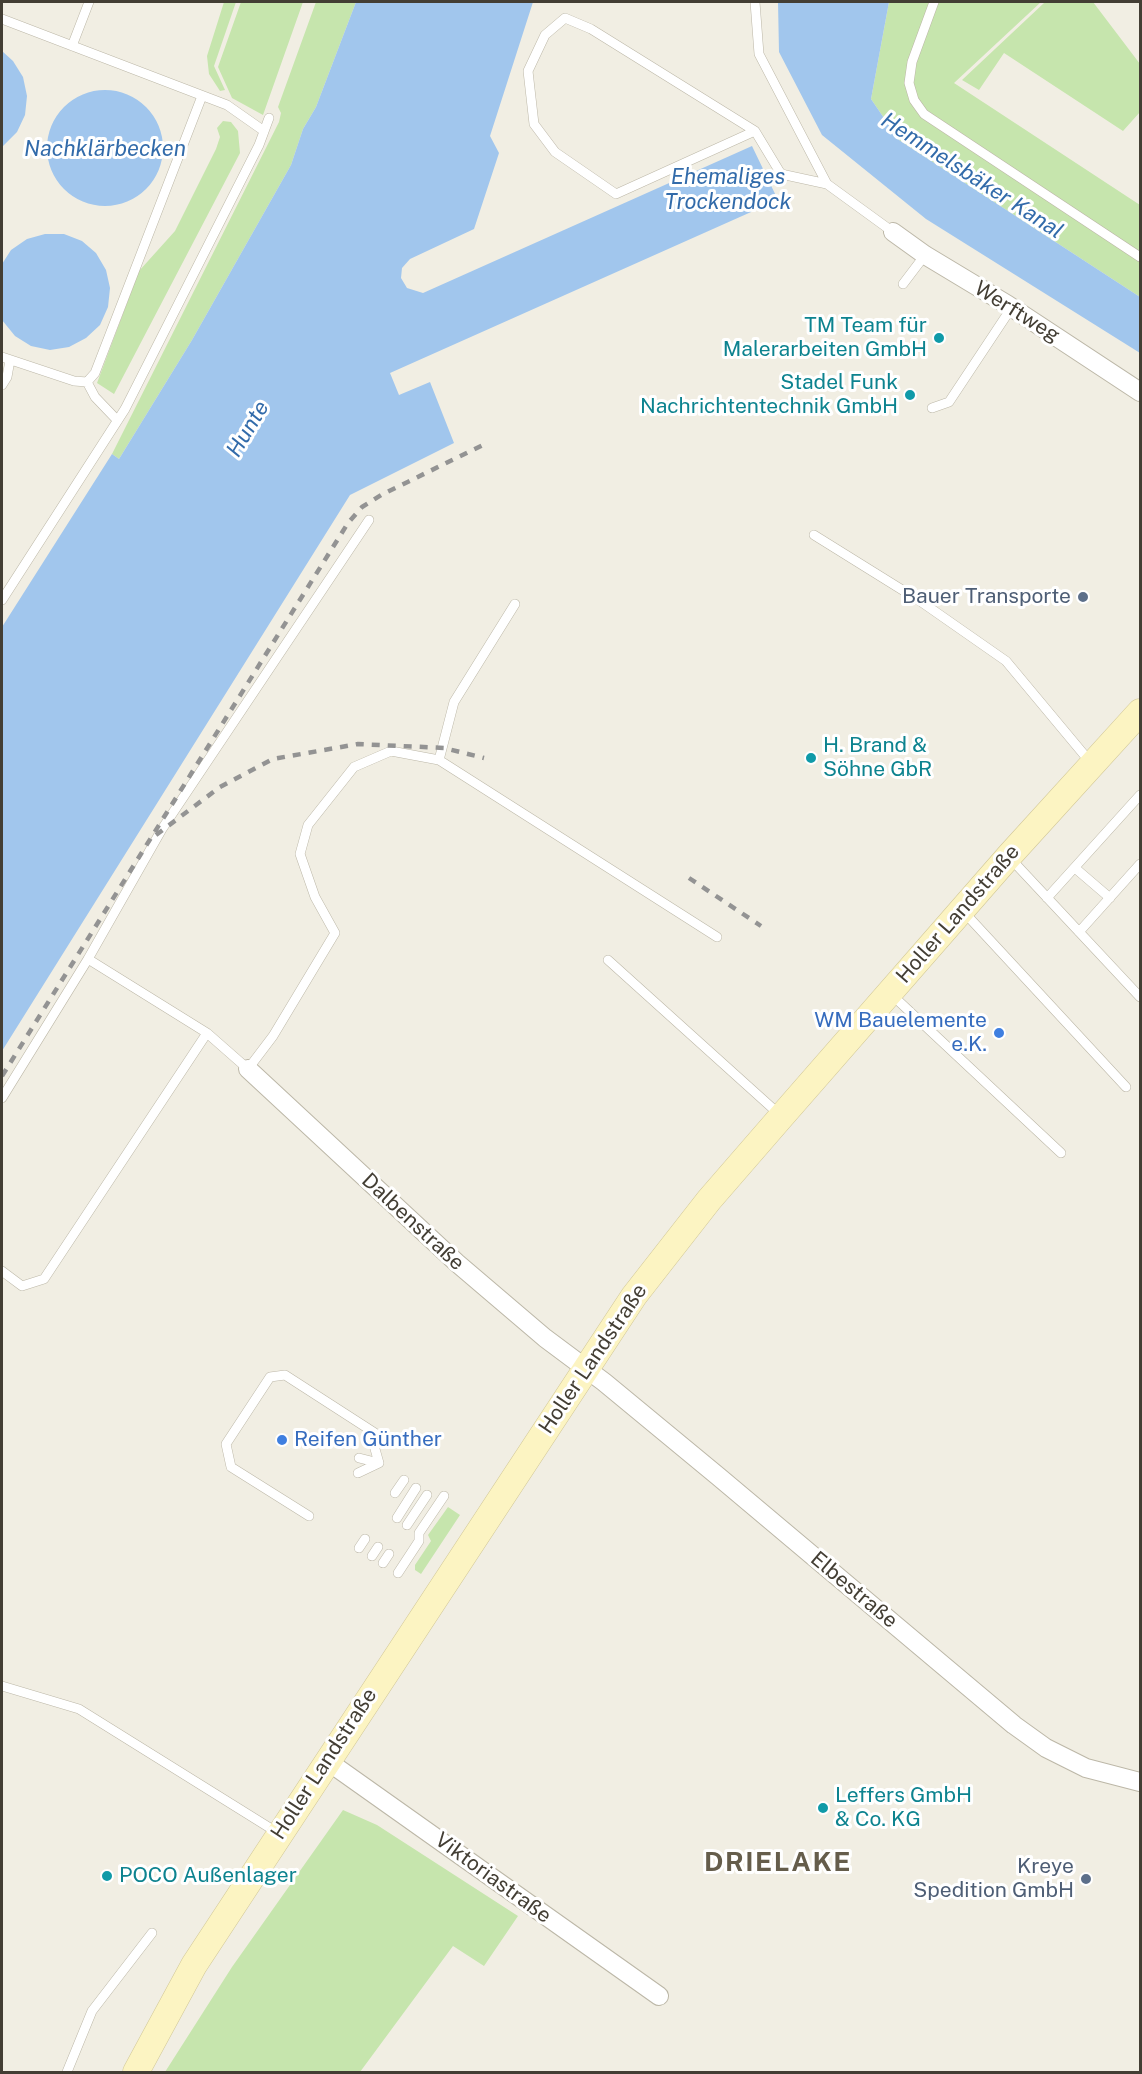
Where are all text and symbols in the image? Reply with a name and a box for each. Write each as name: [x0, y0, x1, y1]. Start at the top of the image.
water label: Hemmelsbäker Kanal: [876, 107, 1068, 245]
water label: Nachklärbecken: [24, 136, 186, 162]
water label: Ehemaliges Trockendock: [665, 164, 791, 216]
street label: Werftweg: [970, 276, 1064, 348]
place label: TM Team für Malerarbeiten GmbH: [723, 313, 927, 363]
marker: TM Team für Malerarbeiten GmbH: [932, 331, 946, 345]
place label: Stadel Funk Nachrichtentechnik GmbH: [640, 370, 898, 420]
marker: Stadel Funk Nachrichtentechnik GmbH: [903, 388, 917, 402]
water label: Hunte: [221, 396, 275, 462]
place label: Bauer Transporte: [902, 584, 1071, 610]
marker: Bauer Transporte: [1076, 590, 1090, 604]
place label: H. Brand & Söhne GbR: [823, 733, 932, 783]
marker: H. Brand & Söhne GbR: [804, 751, 818, 765]
street label: Holler Landstraße: [891, 840, 1025, 988]
place label: WM Bauelemente e.K.: [814, 1008, 987, 1058]
marker: WM Bauelemente e.K.: [992, 1026, 1006, 1040]
street label: Dalbenstraße: [356, 1168, 470, 1276]
street label: Holler Landstraße: [534, 1279, 652, 1439]
place label: Reifen Günther: [294, 1427, 442, 1453]
marker: Reifen Günther: [275, 1433, 289, 1447]
street label: Elbestraße: [805, 1546, 903, 1634]
street label: Holler Landstraße: [266, 1684, 382, 1844]
place label: Leffers GmbH & Co. KG: [835, 1783, 972, 1833]
marker: Leffers GmbH & Co. KG: [816, 1801, 830, 1815]
street label: Viktoriastraße: [430, 1827, 556, 1929]
district label: DRIELAKE: [704, 1847, 852, 1879]
place label: Kreye Spedition GmbH: [913, 1854, 1074, 1904]
place label: POCO Außenlager: [119, 1863, 297, 1889]
marker: POCO Außenlager: [100, 1869, 114, 1883]
marker: Kreye Spedition GmbH: [1079, 1872, 1093, 1886]

